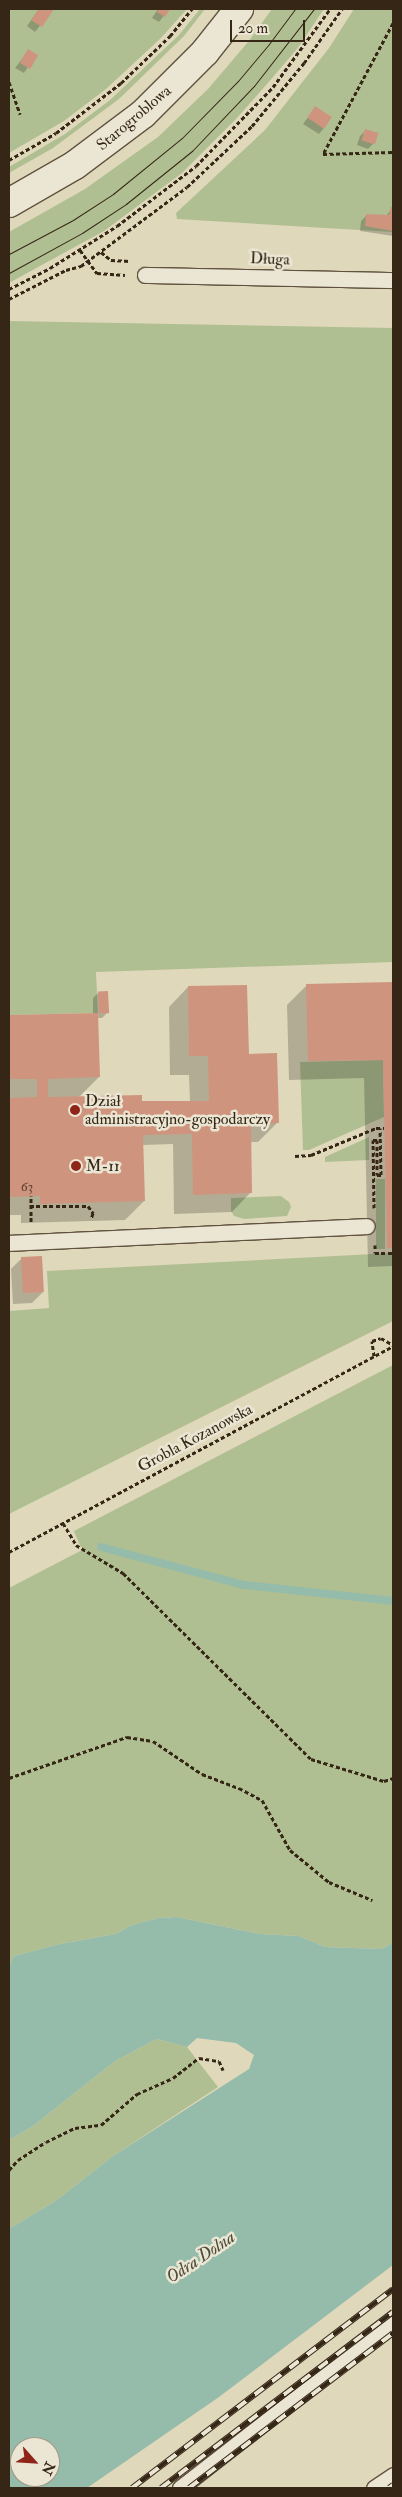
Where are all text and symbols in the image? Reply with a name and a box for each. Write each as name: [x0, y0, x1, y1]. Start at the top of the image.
scale bar: [232, 10, 307, 42]
text: 20 m: [238, 19, 268, 38]
street label: Starogroblowa: [93, 81, 175, 155]
street label: Długa: [250, 249, 290, 269]
place label: Dział administracyjno-gospodarczy: [85, 1091, 270, 1129]
marker: Dział administracyjno-gospodarczy: [69, 1104, 81, 1116]
place label: M-11: [86, 1156, 120, 1176]
marker: M-11: [70, 1160, 82, 1172]
house number: 63: [21, 1179, 33, 1195]
street label: Grobla Kozanowska: [134, 1400, 256, 1476]
water label: Odra Dolna: [162, 2227, 240, 2289]
north arrow: [10, 2437, 60, 2487]
text: N: [38, 2459, 58, 2478]

